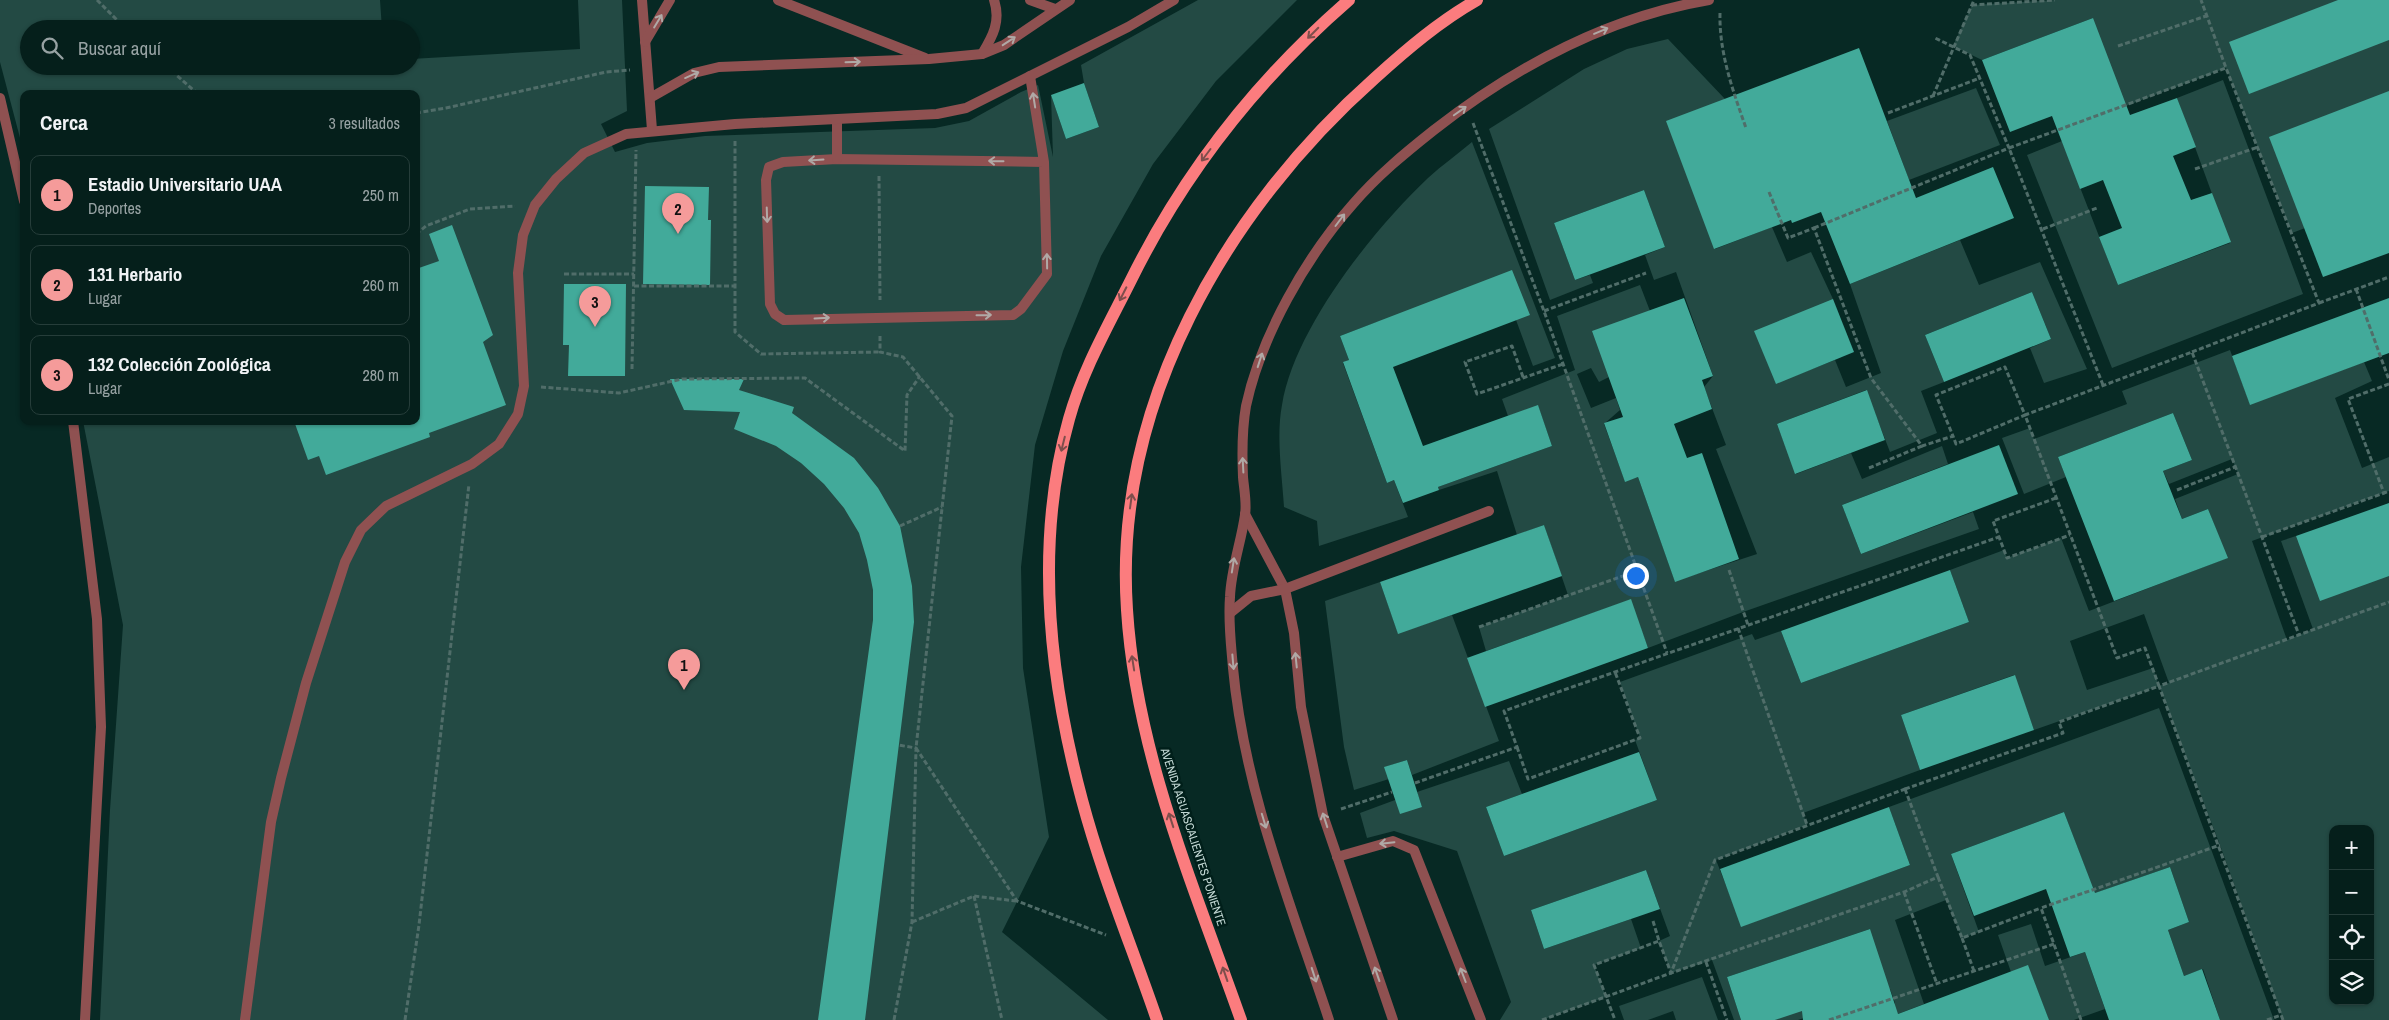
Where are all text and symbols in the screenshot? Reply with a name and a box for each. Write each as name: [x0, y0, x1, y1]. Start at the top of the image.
one-way arrow: [653, 15, 663, 29]
search box: [20, 20, 420, 75]
one-way arrow: [1593, 25, 1608, 35]
one-way arrow: [1307, 26, 1319, 39]
icon: search: [38, 34, 66, 62]
text: Buscar aquí: [78, 35, 161, 61]
one-way arrow: [1002, 36, 1016, 46]
one-way arrow: [845, 57, 861, 67]
one-way arrow: [684, 69, 699, 79]
one-way arrow: [1029, 92, 1039, 108]
one-way arrow: [1453, 106, 1467, 116]
text: Cerca: [40, 108, 88, 137]
text: 3 resultados: [329, 112, 400, 134]
one-way arrow: [1201, 148, 1212, 161]
one-way arrow: [808, 156, 824, 165]
one-way arrow: [988, 156, 1004, 166]
text: Estadio Universitario UAA: [88, 171, 282, 197]
text: 1: [53, 184, 61, 206]
text: 250 m: [363, 184, 399, 206]
pin: 2: [662, 193, 694, 234]
text: Deportes: [88, 197, 141, 219]
one-way arrow: [762, 207, 772, 223]
one-way arrow: [1335, 214, 1346, 227]
one-way arrow: [1042, 254, 1052, 270]
text: 131 Herbario: [88, 261, 182, 287]
text: 2: [53, 274, 61, 296]
text: 260 m: [363, 274, 399, 296]
pin: 3: [579, 286, 611, 327]
one-way arrow: [1118, 286, 1128, 301]
text: Lugar: [88, 287, 122, 309]
one-way arrow: [976, 310, 992, 320]
one-way arrow: [814, 313, 830, 323]
text: 132 Colección Zoológica: [88, 351, 271, 377]
one-way arrow: [1256, 353, 1265, 369]
text: 3: [53, 364, 61, 386]
text: 280 m: [363, 364, 399, 386]
text: Lugar: [88, 377, 122, 399]
one-way arrow: [1057, 436, 1067, 452]
one-way arrow: [1238, 457, 1247, 473]
one-way arrow: [1126, 493, 1136, 509]
one-way arrow: [1229, 557, 1239, 573]
your location: [1623, 563, 1649, 589]
pin: 1: [668, 649, 700, 690]
one-way arrow: [1228, 653, 1237, 669]
one-way arrow: [1291, 653, 1301, 669]
one-way arrow: [1128, 655, 1138, 671]
street label: AVENIDA AGUASCALIENTES PONIENTE: [1156, 745, 1229, 928]
one-way arrow: [1259, 812, 1269, 828]
one-way arrow: [1166, 813, 1175, 829]
one-way arrow: [1320, 813, 1329, 828]
map controls: [2329, 825, 2374, 1005]
button: +: [2329, 825, 2374, 870]
one-way arrow: [1380, 838, 1396, 848]
button: −: [2329, 870, 2374, 915]
button: locate: [2329, 915, 2374, 960]
button: layers: [2329, 960, 2374, 1005]
one-way arrow: [1219, 966, 1229, 982]
one-way arrow: [1310, 967, 1319, 983]
one-way arrow: [1372, 967, 1381, 982]
one-way arrow: [1458, 967, 1467, 983]

